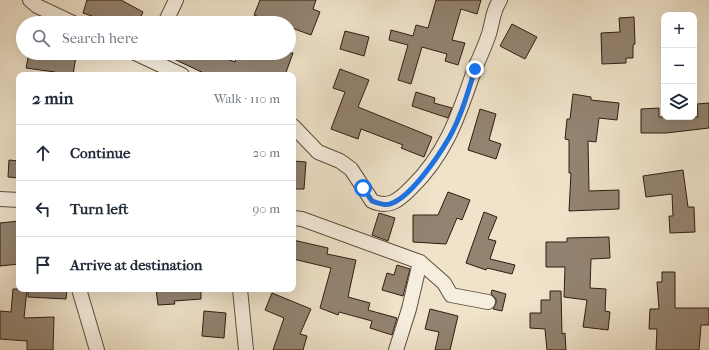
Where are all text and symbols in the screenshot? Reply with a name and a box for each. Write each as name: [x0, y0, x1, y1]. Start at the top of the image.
map controls: [661, 12, 697, 120]
button: +: [661, 12, 697, 48]
search box: [16, 16, 296, 60]
icon: search: [30, 27, 52, 49]
text: Search here: [62, 29, 138, 47]
button: −: [661, 48, 697, 84]
route end: [466, 60, 484, 78]
button: layers: [661, 84, 697, 120]
text: 2 min: [32, 88, 73, 108]
text: Walk · 110 m: [214, 91, 280, 106]
icon: ahead: [32, 142, 54, 164]
text: Continue: [70, 144, 130, 162]
text: 20 m: [253, 145, 280, 160]
route start: [354, 179, 372, 197]
icon: left: [32, 198, 54, 220]
text: Turn left: [70, 200, 128, 218]
text: 90 m: [252, 201, 280, 216]
icon: arrive: [32, 254, 54, 276]
text: Arrive at destination: [70, 256, 202, 274]

